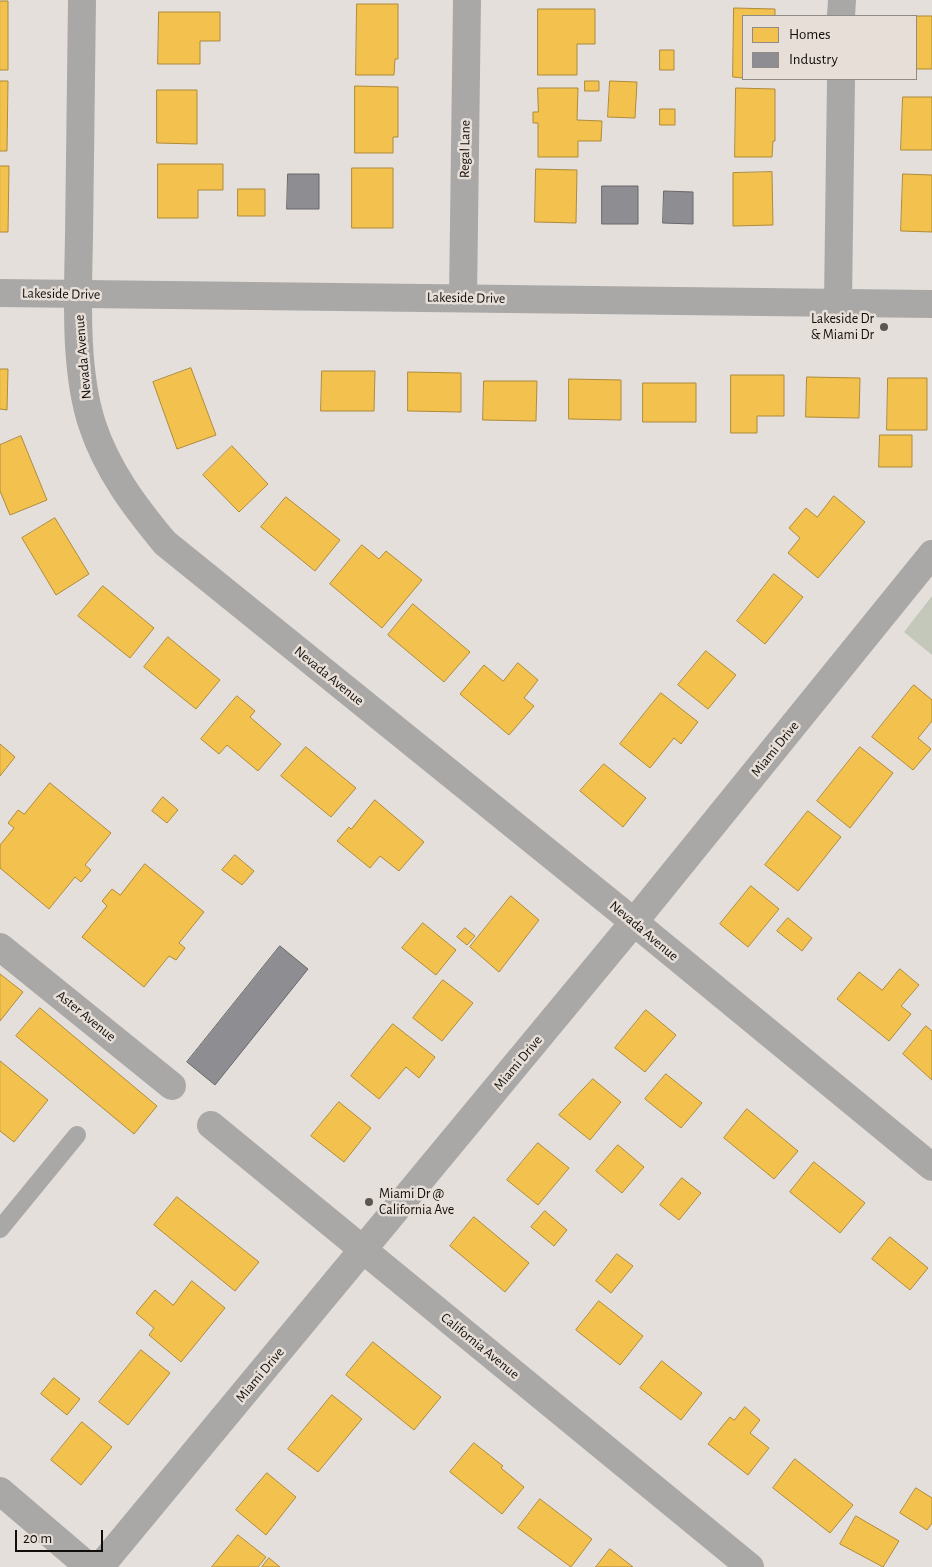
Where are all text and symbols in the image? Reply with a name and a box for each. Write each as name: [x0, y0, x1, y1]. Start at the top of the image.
legend: [742, 15, 917, 80]
text: Homes: [789, 27, 831, 42]
text: Industry: [789, 52, 838, 67]
street label: Regal Lane: [456, 120, 474, 178]
street label: Lakeside Drive: [22, 285, 100, 303]
street label: Lakeside Drive: [427, 289, 505, 307]
place label: Lakeside Dr & Miami Dr: [811, 311, 874, 344]
street label: Nevada Avenue: [71, 314, 95, 400]
marker: Lakeside Dr & Miami Dr: [878, 321, 890, 333]
street label: Nevada Avenue: [291, 643, 367, 709]
street label: Miami Drive: [747, 718, 803, 780]
street label: Nevada Avenue: [606, 897, 682, 965]
street label: Aster Avenue: [53, 987, 119, 1045]
street label: Miami Drive: [490, 1032, 546, 1094]
place label: Miami Dr @ California Ave: [379, 1186, 454, 1218]
marker: Miami Dr @ California Ave: [363, 1196, 375, 1208]
street label: California Avenue: [437, 1309, 523, 1383]
street label: Miami Drive: [232, 1344, 288, 1406]
scale bar: [18, 1520, 105, 1552]
text: 20 m: [23, 1531, 52, 1546]

